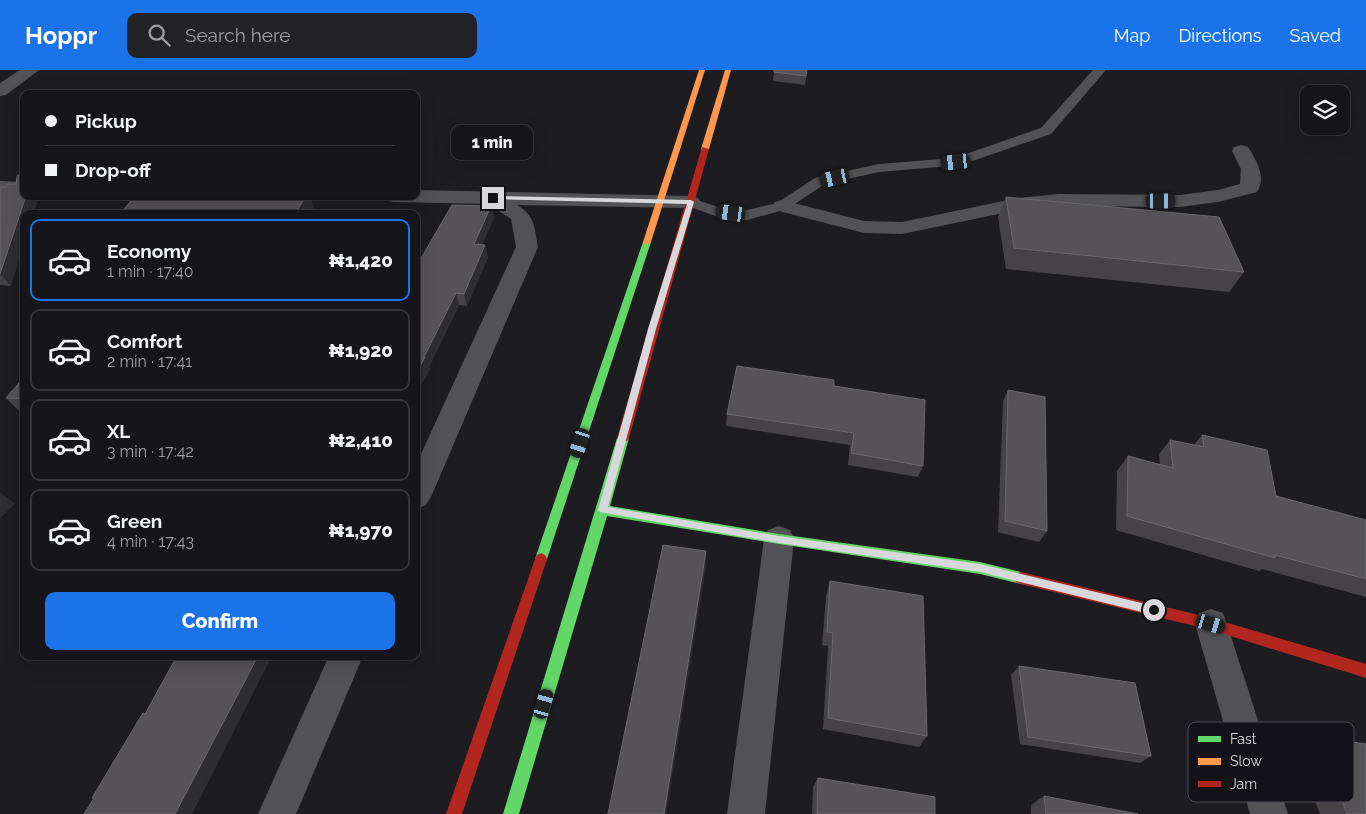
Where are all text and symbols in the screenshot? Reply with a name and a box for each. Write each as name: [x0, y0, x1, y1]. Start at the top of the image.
search box: [127, 13, 477, 58]
text: Hoppr: [25, 21, 97, 50]
icon: search: [145, 21, 173, 49]
text: Search here: [185, 24, 290, 46]
text: Map: [1114, 25, 1150, 46]
text: Directions: [1178, 25, 1262, 46]
text: Saved: [1290, 25, 1341, 46]
map controls: [1300, 85, 1350, 135]
button: layers: [1300, 85, 1350, 135]
text: Pickup: [75, 110, 137, 132]
callout: 1 min: [452, 126, 534, 160]
text: 1 min: [471, 133, 513, 152]
car: [940, 153, 971, 171]
text: Drop-off: [75, 159, 151, 181]
car: [818, 167, 851, 189]
route end: [482, 187, 504, 209]
car: [1146, 194, 1176, 209]
car: [715, 203, 746, 223]
icon: car: [47, 238, 92, 283]
text: Economy: [107, 240, 191, 262]
text: ₦1,420: [328, 249, 393, 271]
text: 1 min · 17:40: [107, 262, 194, 281]
icon: car: [47, 328, 92, 373]
text: Comfort: [107, 330, 182, 352]
text: ₦1,920: [328, 339, 393, 361]
text: 2 min · 17:41: [107, 352, 192, 371]
icon: car: [47, 418, 92, 463]
text: XL: [107, 420, 130, 442]
car: [568, 426, 591, 460]
text: ₦2,410: [328, 429, 393, 451]
text: 3 min · 17:42: [107, 442, 194, 461]
icon: car: [47, 508, 92, 553]
text: Green: [107, 510, 162, 532]
text: ₦1,970: [328, 519, 393, 541]
text: 4 min · 17:43: [107, 532, 194, 551]
button: Confirm: [45, 592, 395, 650]
route start: [1143, 599, 1165, 621]
car: [1194, 612, 1227, 636]
car: [532, 688, 555, 720]
legend: [1188, 722, 1354, 802]
text: Fast: [1230, 731, 1257, 747]
text: Slow: [1230, 753, 1262, 769]
text: Jam: [1230, 776, 1257, 792]

